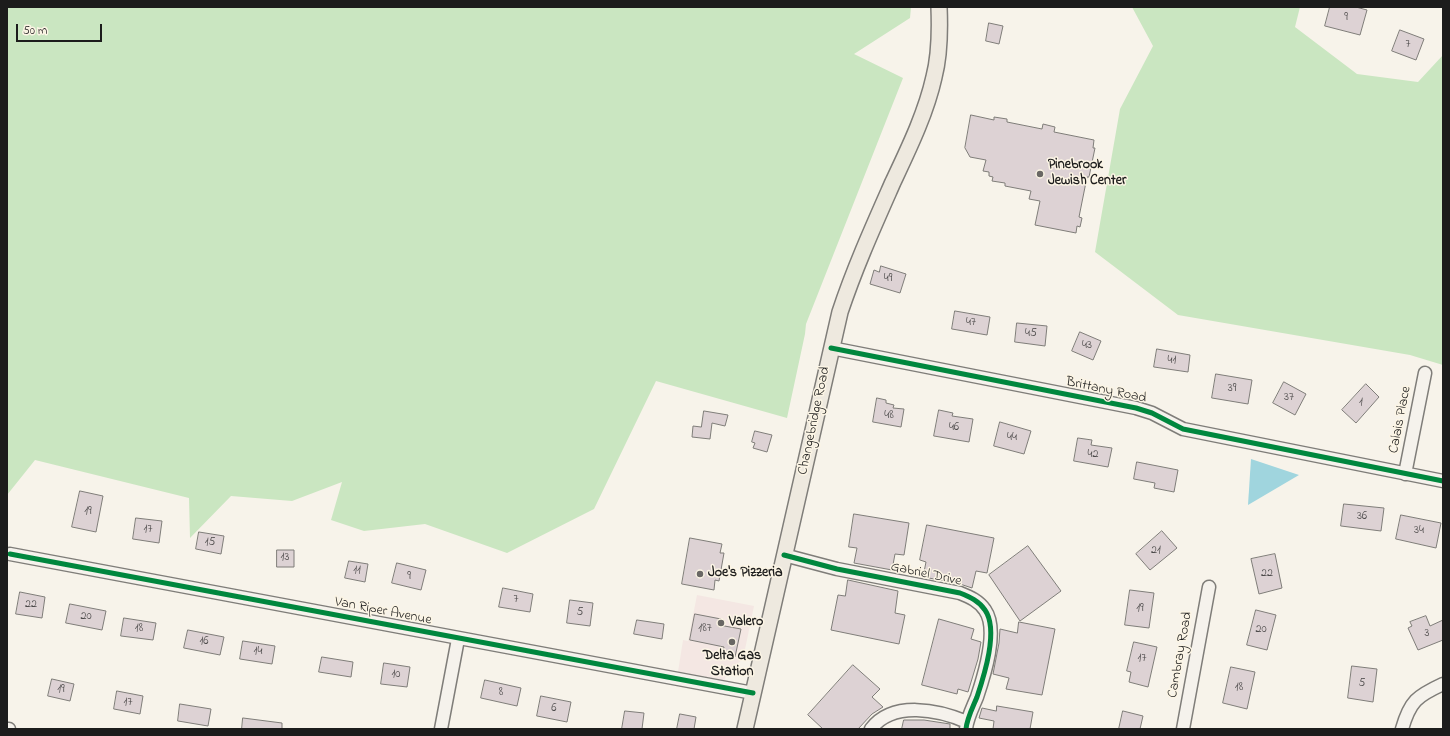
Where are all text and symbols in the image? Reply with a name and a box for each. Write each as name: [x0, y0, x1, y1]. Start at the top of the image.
house number: 9: [1344, 11, 1348, 25]
scale bar: [18, 16, 104, 42]
text: 50 m: [23, 22, 47, 40]
house number: 7: [1406, 38, 1410, 52]
place label: Pinebrook Jewish Center: [1048, 158, 1126, 190]
marker: Pinebrook Jewish Center: [1035, 169, 1045, 179]
house number: 49: [884, 272, 892, 286]
house number: 47: [966, 316, 976, 330]
house number: 45: [1025, 327, 1037, 341]
house number: 43: [1082, 339, 1092, 353]
house number: 41: [1168, 354, 1176, 368]
street label: Changebridge Road: [795, 365, 835, 477]
street label: Brittany Road: [1064, 374, 1148, 408]
house number: 39: [1228, 382, 1236, 396]
street label: Calais Place: [1386, 385, 1416, 455]
house number: 37: [1284, 391, 1294, 405]
house number: 1: [1359, 396, 1363, 410]
house number: 48: [884, 409, 894, 423]
house number: 46: [949, 421, 959, 435]
house number: 44: [1007, 431, 1017, 445]
house number: 42: [1088, 448, 1098, 462]
house number: 19: [84, 505, 92, 519]
house number: 36: [1357, 510, 1367, 524]
house number: 17: [144, 523, 152, 537]
house number: 34: [1414, 524, 1424, 538]
house number: 15: [205, 536, 215, 550]
house number: 21: [1151, 544, 1161, 558]
house number: 13: [281, 551, 289, 565]
street label: Gabriel Drive: [889, 559, 963, 591]
house number: 11: [353, 564, 361, 578]
place label: Joe's Pizzeria: [708, 566, 783, 582]
house number: 22: [1261, 567, 1273, 581]
marker: Joe's Pizzeria: [695, 569, 705, 579]
house number: 9: [407, 570, 411, 584]
house number: 7: [514, 593, 518, 607]
street label: Van Riper Avenue: [333, 594, 433, 630]
house number: 22: [25, 598, 37, 612]
house number: 19: [1136, 602, 1144, 616]
house number: 5: [577, 606, 583, 620]
house number: 20: [80, 610, 92, 624]
street label: Cambray Road: [1165, 611, 1197, 699]
place label: Valero: [729, 615, 763, 631]
marker: Valero: [716, 618, 726, 628]
house number: 18: [135, 622, 143, 636]
house number: 187: [698, 622, 712, 636]
house number: 20: [1255, 623, 1267, 637]
house number: 3: [1425, 627, 1429, 641]
house number: 16: [199, 635, 209, 649]
marker: Delta Gas Station: [727, 637, 737, 647]
house number: 14: [254, 645, 262, 659]
place label: Delta Gas Station: [703, 649, 761, 682]
house number: 17: [1138, 652, 1146, 666]
house number: 10: [392, 668, 400, 682]
house number: 5: [1359, 677, 1365, 691]
house number: 18: [1235, 681, 1243, 695]
house number: 19: [57, 683, 65, 697]
house number: 8: [499, 686, 503, 700]
house number: 17: [124, 696, 132, 710]
house number: 6: [551, 702, 557, 716]

